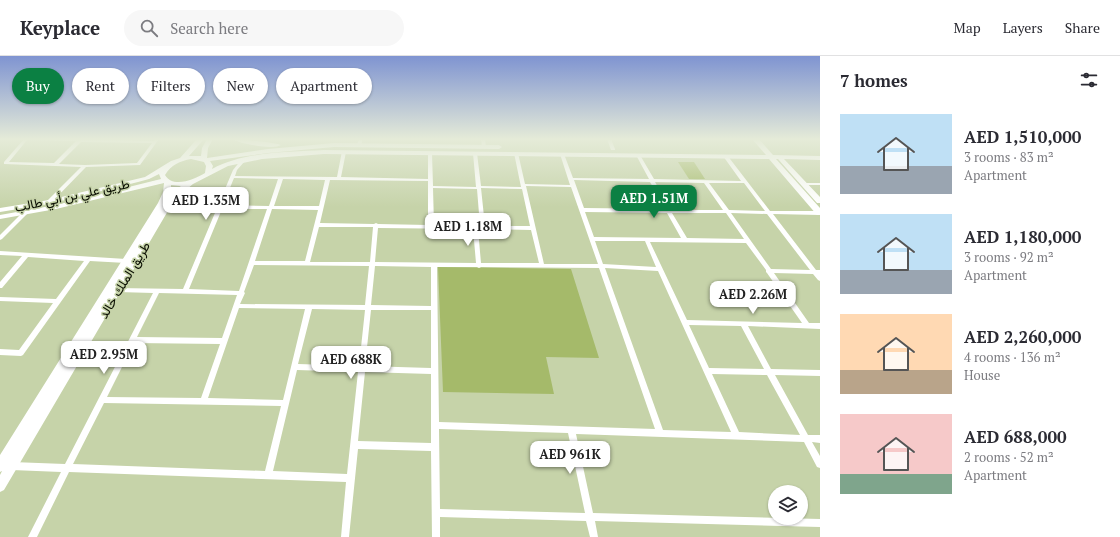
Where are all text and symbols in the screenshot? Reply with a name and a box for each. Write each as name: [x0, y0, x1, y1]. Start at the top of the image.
search box: [124, 10, 404, 46]
text: Keyplace: [20, 15, 100, 40]
icon: search: [138, 17, 160, 39]
text: Search here: [170, 18, 248, 38]
text: Map: [954, 18, 981, 37]
text: Layers: [1003, 18, 1043, 37]
text: Share: [1065, 18, 1100, 37]
chip: Buy: [12, 68, 64, 104]
chip: Rent: [72, 68, 129, 104]
chip: Filters: [137, 68, 205, 104]
chip: New: [213, 68, 268, 104]
chip: Apartment: [276, 68, 372, 104]
text: 7 homes: [840, 69, 908, 92]
icon: filters: [1078, 69, 1100, 91]
text: AED 1,510,000: [964, 125, 1081, 148]
icon: home: [872, 130, 920, 178]
text: 3 rooms · 83 m²: [964, 148, 1054, 166]
text: Apartment: [964, 166, 1027, 184]
street label: طريق علي بن أبي طالب: [13, 174, 131, 218]
pin: AED 1.51M: [608, 185, 700, 219]
pin: AED 1.35M: [160, 187, 252, 221]
text: AED 1.51M: [620, 189, 688, 207]
text: AED 1.35M: [172, 191, 240, 209]
pin: AED 1.18M: [422, 213, 514, 247]
text: AED 1.18M: [434, 217, 502, 235]
text: AED 1,180,000: [964, 225, 1081, 248]
icon: home: [872, 230, 920, 278]
street label: طريق الملك خالد: [94, 238, 154, 322]
text: 3 rooms · 92 m²: [964, 248, 1054, 266]
text: Apartment: [964, 266, 1027, 284]
pin: AED 2.26M: [707, 281, 799, 315]
text: AED 2.26M: [719, 285, 787, 303]
text: AED 2,260,000: [964, 325, 1081, 348]
icon: home: [872, 330, 920, 378]
pin: AED 2.95M: [58, 341, 150, 375]
text: AED 2.95M: [70, 345, 138, 363]
pin: AED 688K: [310, 346, 392, 380]
text: 4 rooms · 136 m²: [964, 348, 1061, 366]
text: AED 688K: [320, 350, 382, 368]
text: House: [964, 366, 1000, 384]
text: AED 688,000: [964, 425, 1067, 448]
icon: home: [872, 430, 920, 478]
pin: AED 961K: [529, 441, 611, 475]
text: AED 961K: [539, 445, 601, 463]
text: 2 rooms · 52 m²: [964, 448, 1054, 466]
text: Apartment: [964, 466, 1027, 484]
map controls: [768, 485, 808, 525]
button: layers: [768, 485, 808, 525]

